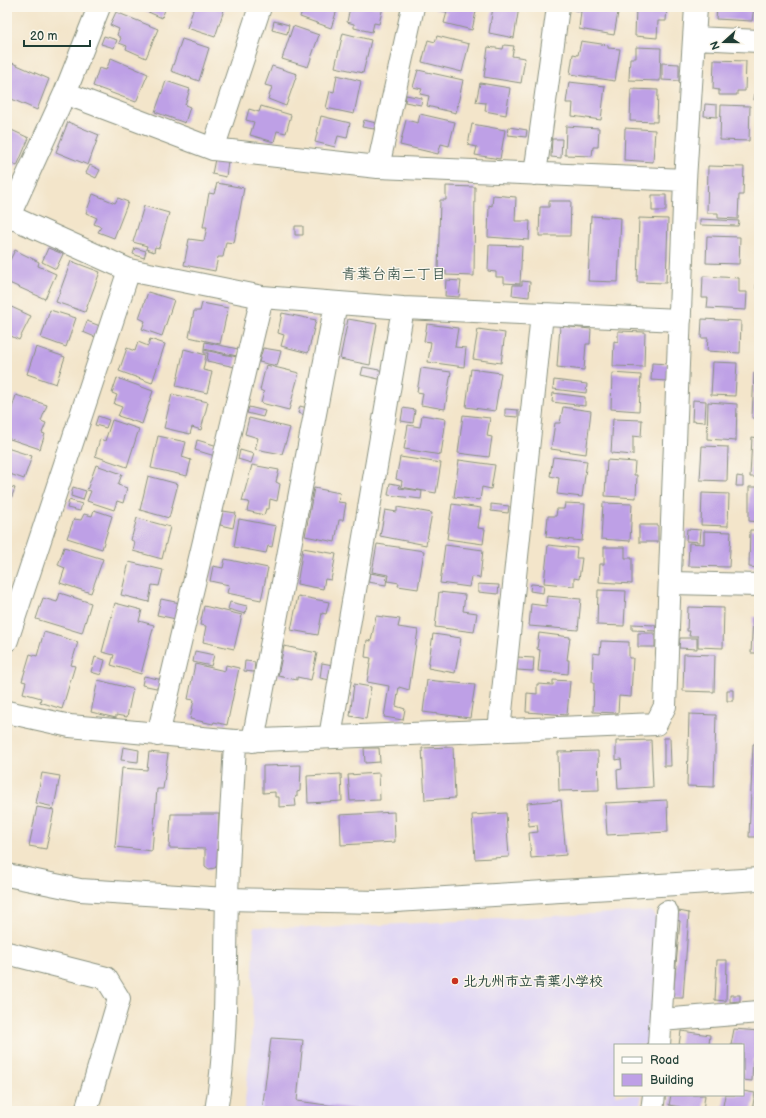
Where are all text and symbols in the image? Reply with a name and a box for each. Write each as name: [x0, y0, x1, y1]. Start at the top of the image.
scale bar: [24, 22, 90, 48]
north arrow: [704, 22, 744, 62]
text: 20 m: [30, 29, 57, 44]
text: N: [708, 39, 723, 52]
district label: 青葉台南二丁目: [341, 265, 447, 284]
place label: 北九州市立青葉小学校: [463, 973, 603, 990]
marker: 北九州市立青葉小学校: [450, 976, 460, 986]
legend: [614, 1044, 744, 1096]
text: Road: [650, 1053, 679, 1068]
text: Building: [650, 1073, 694, 1088]

